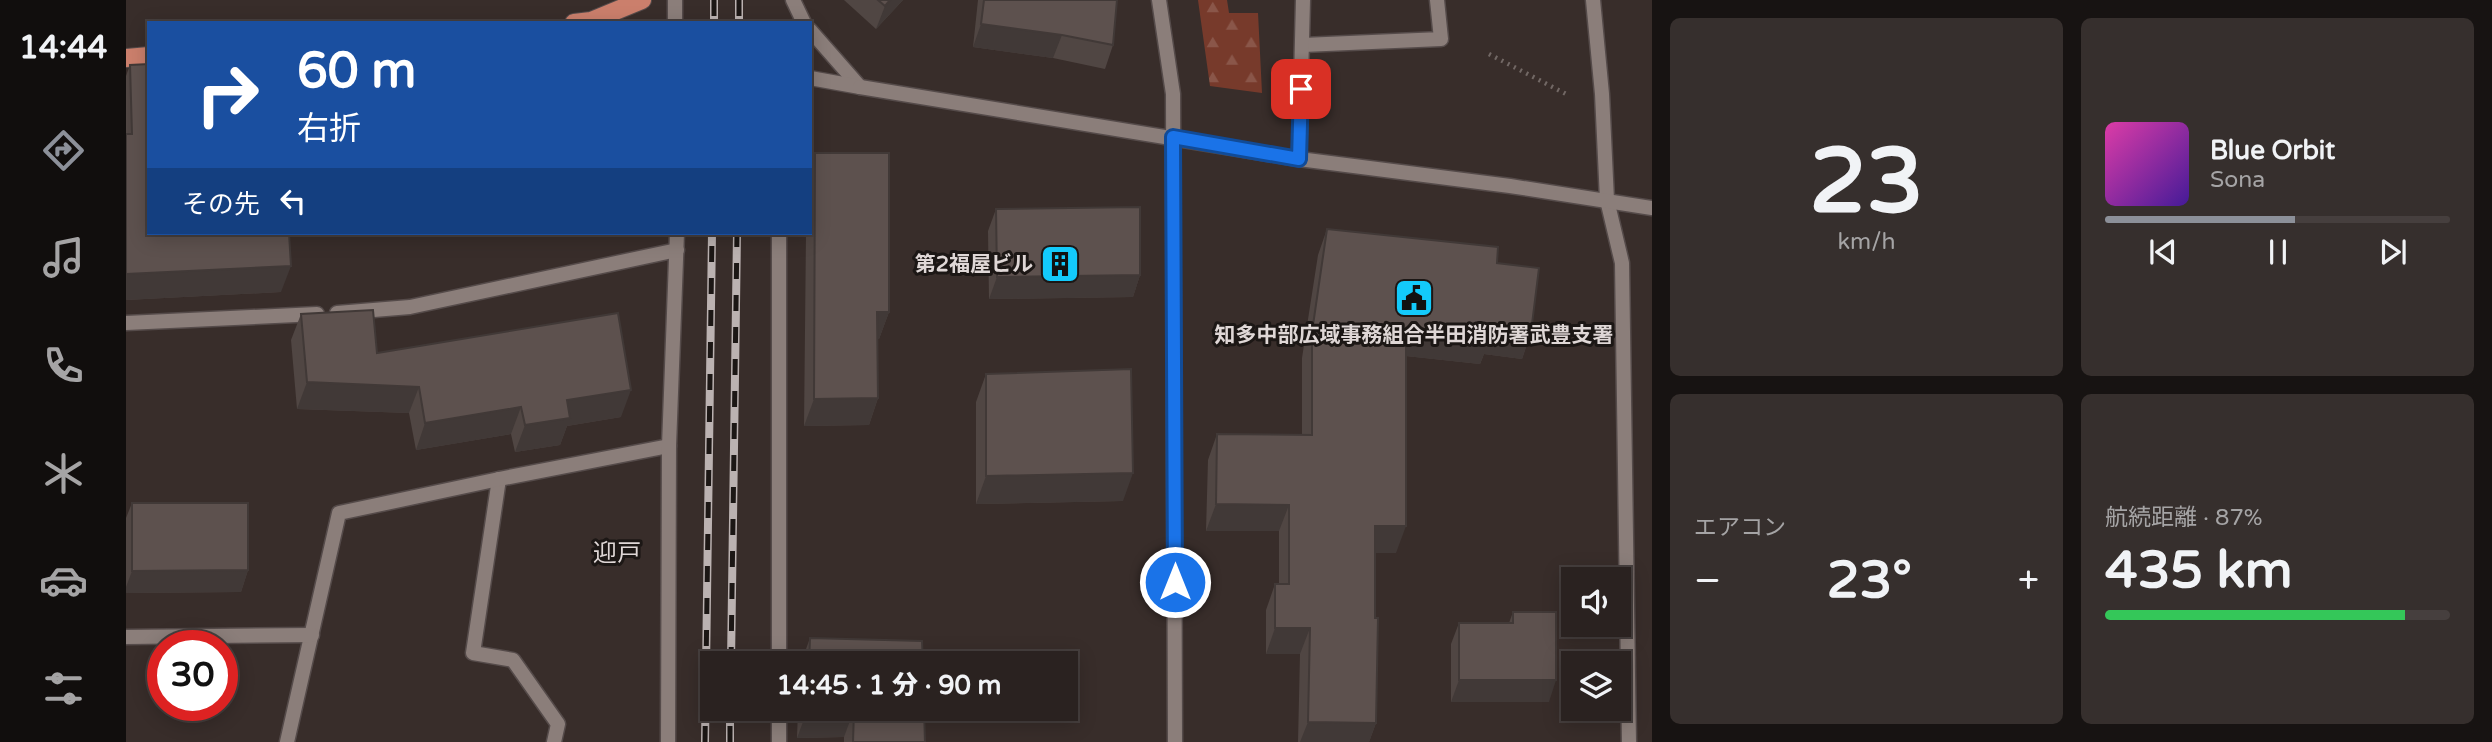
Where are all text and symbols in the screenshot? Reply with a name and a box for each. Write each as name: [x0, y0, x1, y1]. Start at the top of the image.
text: 14:44: [19, 29, 107, 67]
text: 60 m: [297, 42, 416, 101]
icon: right: [182, 49, 273, 140]
pin: [1271, 59, 1331, 119]
icon: arrive: [1282, 70, 1320, 108]
text: 右折: [297, 110, 361, 148]
icon: directions: [39, 126, 88, 175]
text: 23: [1809, 127, 1924, 237]
text: Blue Orbit: [2210, 135, 2335, 166]
text: Sona: [2210, 166, 2265, 194]
icon: left: [274, 182, 312, 220]
text: その先: [182, 189, 260, 220]
text: km/h: [1838, 228, 1895, 256]
icon: music: [39, 233, 88, 282]
icon: previous: [2144, 233, 2182, 271]
icon: pause: [2259, 233, 2297, 271]
icon: next: [2374, 233, 2412, 271]
building icon: 第2福屋ビル: [1039, 243, 1081, 285]
place label: 第2福屋ビル: [915, 252, 1033, 277]
public building icon: 知多中部広域事務組合半田消防署武豊支署: [1393, 277, 1435, 319]
place label: 知多中部広域事務組合半田消防署武豊支署: [1215, 323, 1614, 348]
icon: phone: [39, 341, 88, 390]
icon: climate: [39, 449, 88, 498]
text: 航続距離 · 87%: [2105, 504, 2263, 532]
text: エアコン: [1694, 514, 1786, 542]
district label: 迎戸: [593, 539, 641, 568]
text: 435 km: [2105, 539, 2293, 602]
position arrow: [1138, 545, 1212, 619]
text: 23°: [1827, 549, 1912, 612]
icon: car: [39, 556, 88, 605]
text: −: [1694, 558, 1721, 604]
text: +: [2018, 558, 2039, 604]
map controls: [1561, 567, 1631, 721]
button: sound: [1561, 567, 1631, 637]
speed limit sign: 30: [147, 630, 238, 721]
button: layers: [1561, 651, 1631, 721]
icon: filters: [39, 664, 88, 713]
text: 14:45 · 1 分 · 90 m: [776, 670, 1002, 701]

